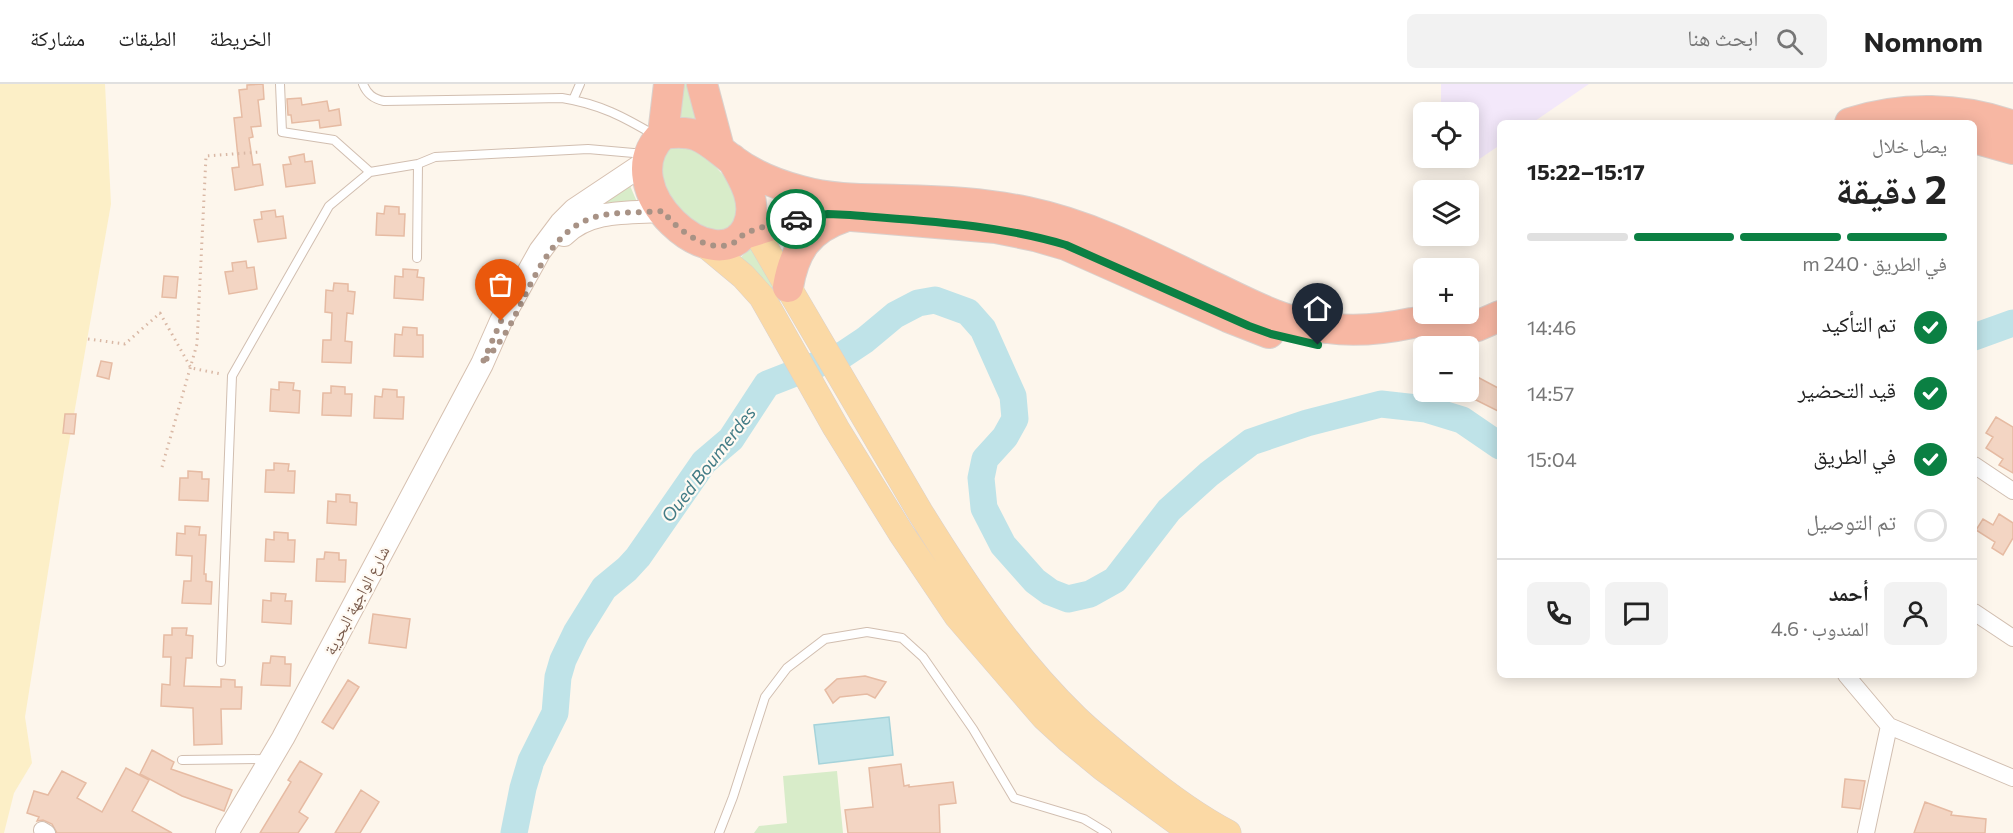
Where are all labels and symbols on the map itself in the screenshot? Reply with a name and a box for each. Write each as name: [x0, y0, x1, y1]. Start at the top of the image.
courier: [766, 189, 826, 249]
pin: [475, 259, 526, 321]
pin: [1292, 283, 1343, 345]
water label: Oued Boumerdes: [656, 402, 760, 526]
street label: شارع الواجهة البحرية: [319, 542, 394, 658]

